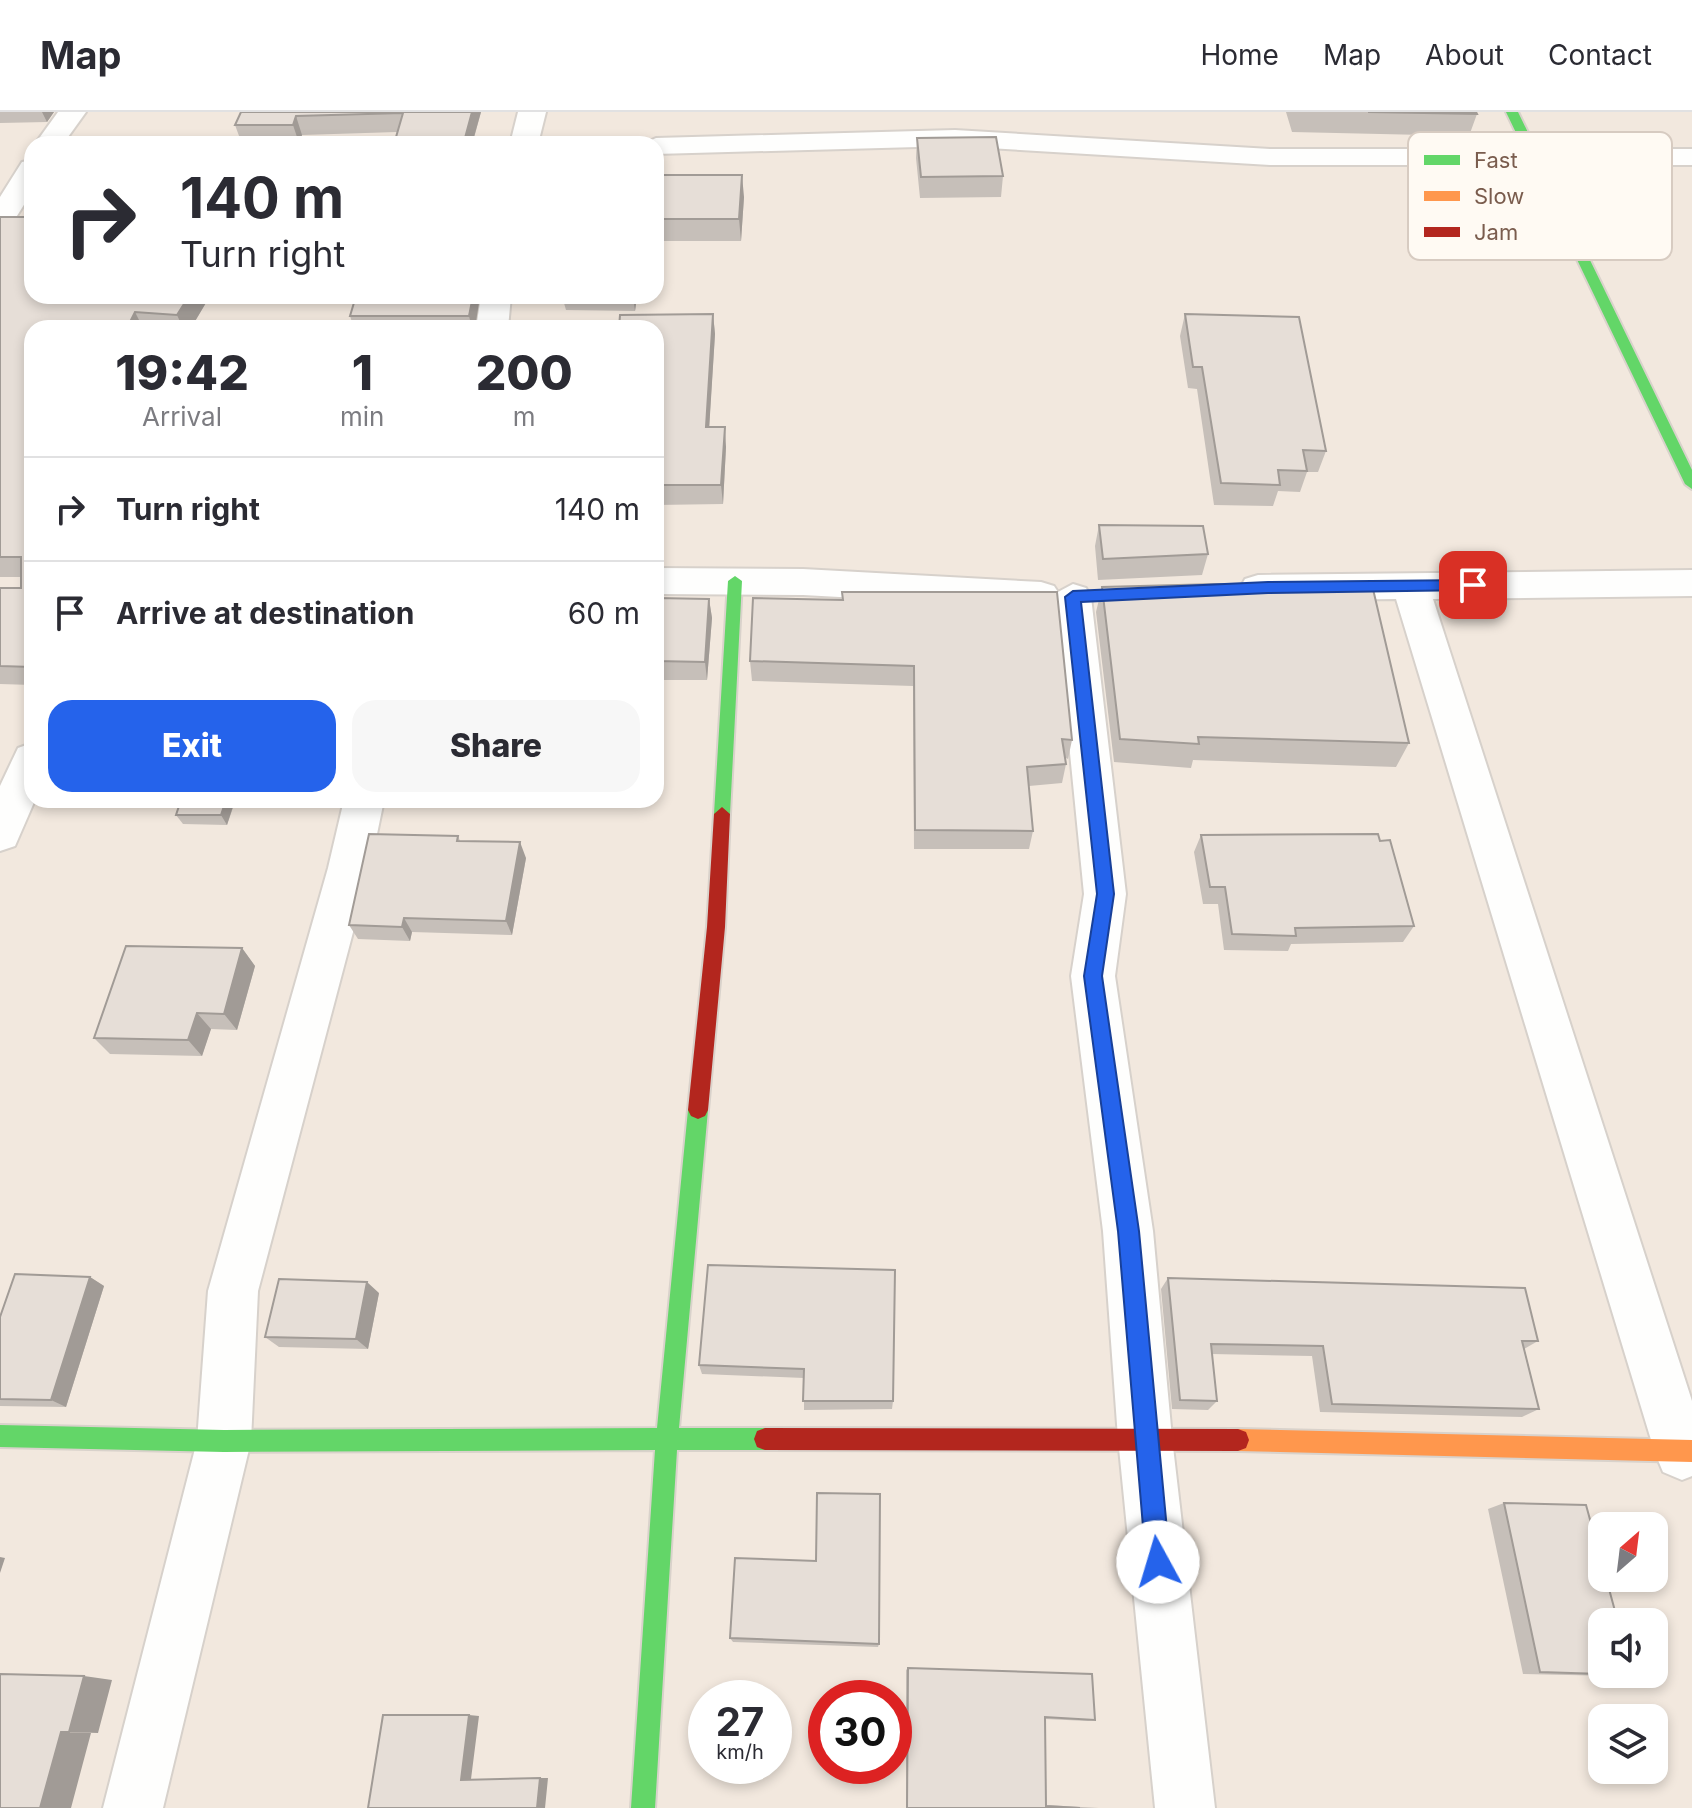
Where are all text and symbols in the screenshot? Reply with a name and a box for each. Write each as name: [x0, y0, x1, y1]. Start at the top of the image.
text: Map: [40, 32, 121, 78]
text: Home: [1200, 38, 1279, 72]
text: Map: [1323, 38, 1381, 72]
text: About: [1425, 38, 1504, 72]
text: Contact: [1548, 38, 1652, 72]
legend: [1408, 132, 1672, 260]
text: Fast: [1474, 147, 1518, 173]
text: 140 m: [180, 164, 344, 232]
icon: right: [48, 168, 152, 272]
text: Slow: [1474, 183, 1524, 209]
text: Jam: [1474, 219, 1518, 245]
text: Turn right: [180, 232, 345, 276]
text: 19:42: [115, 343, 249, 402]
text: 1: [352, 343, 373, 402]
text: 200: [476, 343, 573, 402]
text: Arrival: [142, 401, 222, 432]
text: min: [340, 401, 384, 432]
text: m: [513, 401, 536, 432]
icon: right: [48, 487, 92, 531]
text: Turn right: [116, 491, 260, 527]
text: 140 m: [555, 491, 640, 527]
pin: [1439, 551, 1507, 619]
icon: arrive: [1451, 563, 1495, 607]
icon: arrive: [48, 591, 92, 635]
text: Arrive at destination: [116, 595, 414, 631]
text: 60 m: [568, 595, 640, 631]
button: Exit: [48, 700, 336, 792]
button: Share: [352, 700, 640, 792]
north arrow: [1588, 1512, 1668, 1592]
map controls: [1588, 1512, 1668, 1784]
position arrow: [1116, 1520, 1200, 1604]
button: sound: [1588, 1608, 1668, 1688]
speed limit sign: 30: [808, 1680, 912, 1784]
text: 27: [716, 1697, 764, 1746]
button: layers: [1588, 1704, 1668, 1784]
text: km/h: [716, 1740, 764, 1764]

